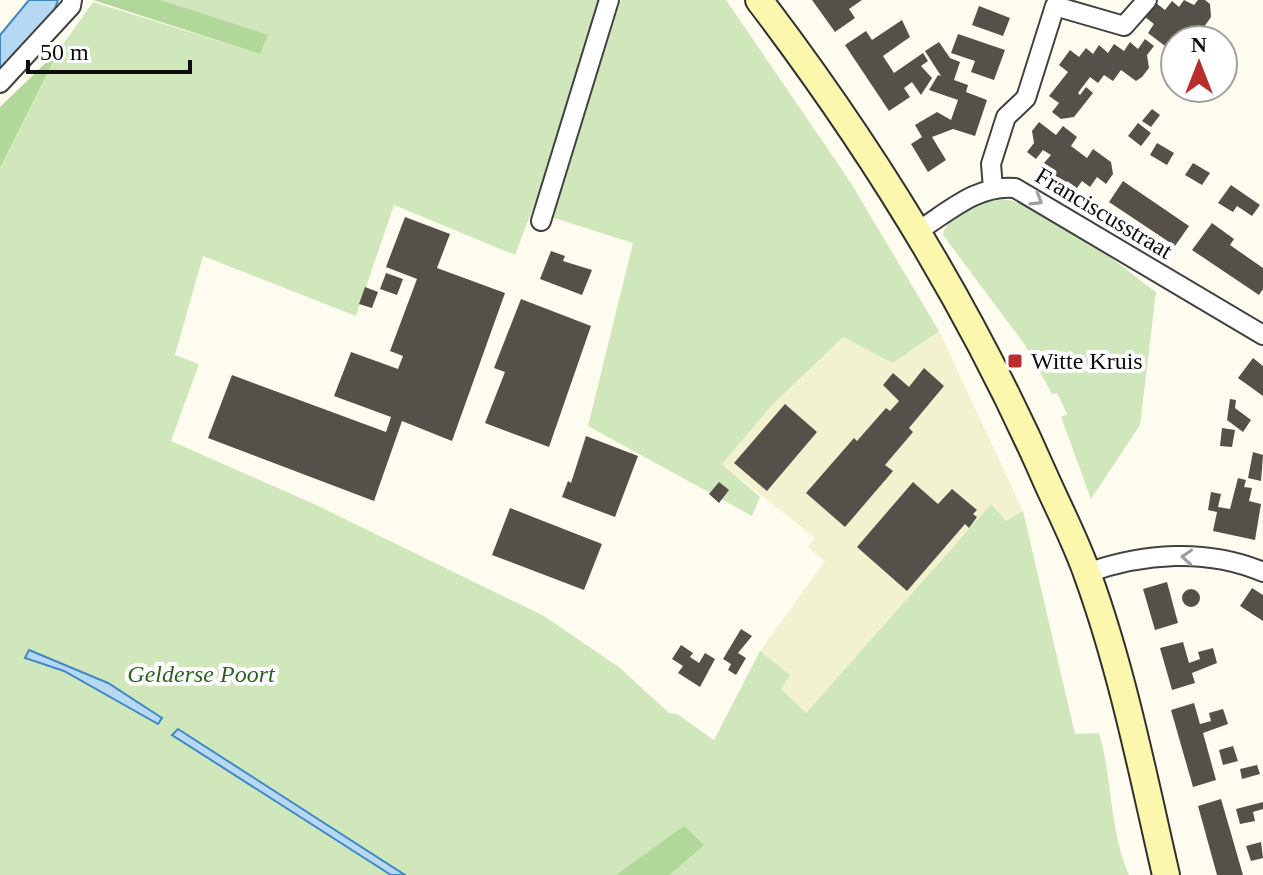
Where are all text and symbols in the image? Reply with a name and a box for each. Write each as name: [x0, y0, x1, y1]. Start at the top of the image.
scale bar: [28, 24, 190, 74]
north arrow: [1159, 24, 1239, 104]
text: N: [1191, 32, 1207, 57]
text: 50 m: [40, 39, 89, 65]
street label: Franciscusstraat: [1031, 162, 1177, 264]
one-way arrow: [1028, 190, 1042, 206]
place label: Witte Kruis: [1031, 348, 1143, 374]
marker: Witte Kruis: [1006, 352, 1024, 370]
one-way arrow: [1180, 549, 1193, 566]
park label: Gelderse Poort: [127, 661, 276, 687]

